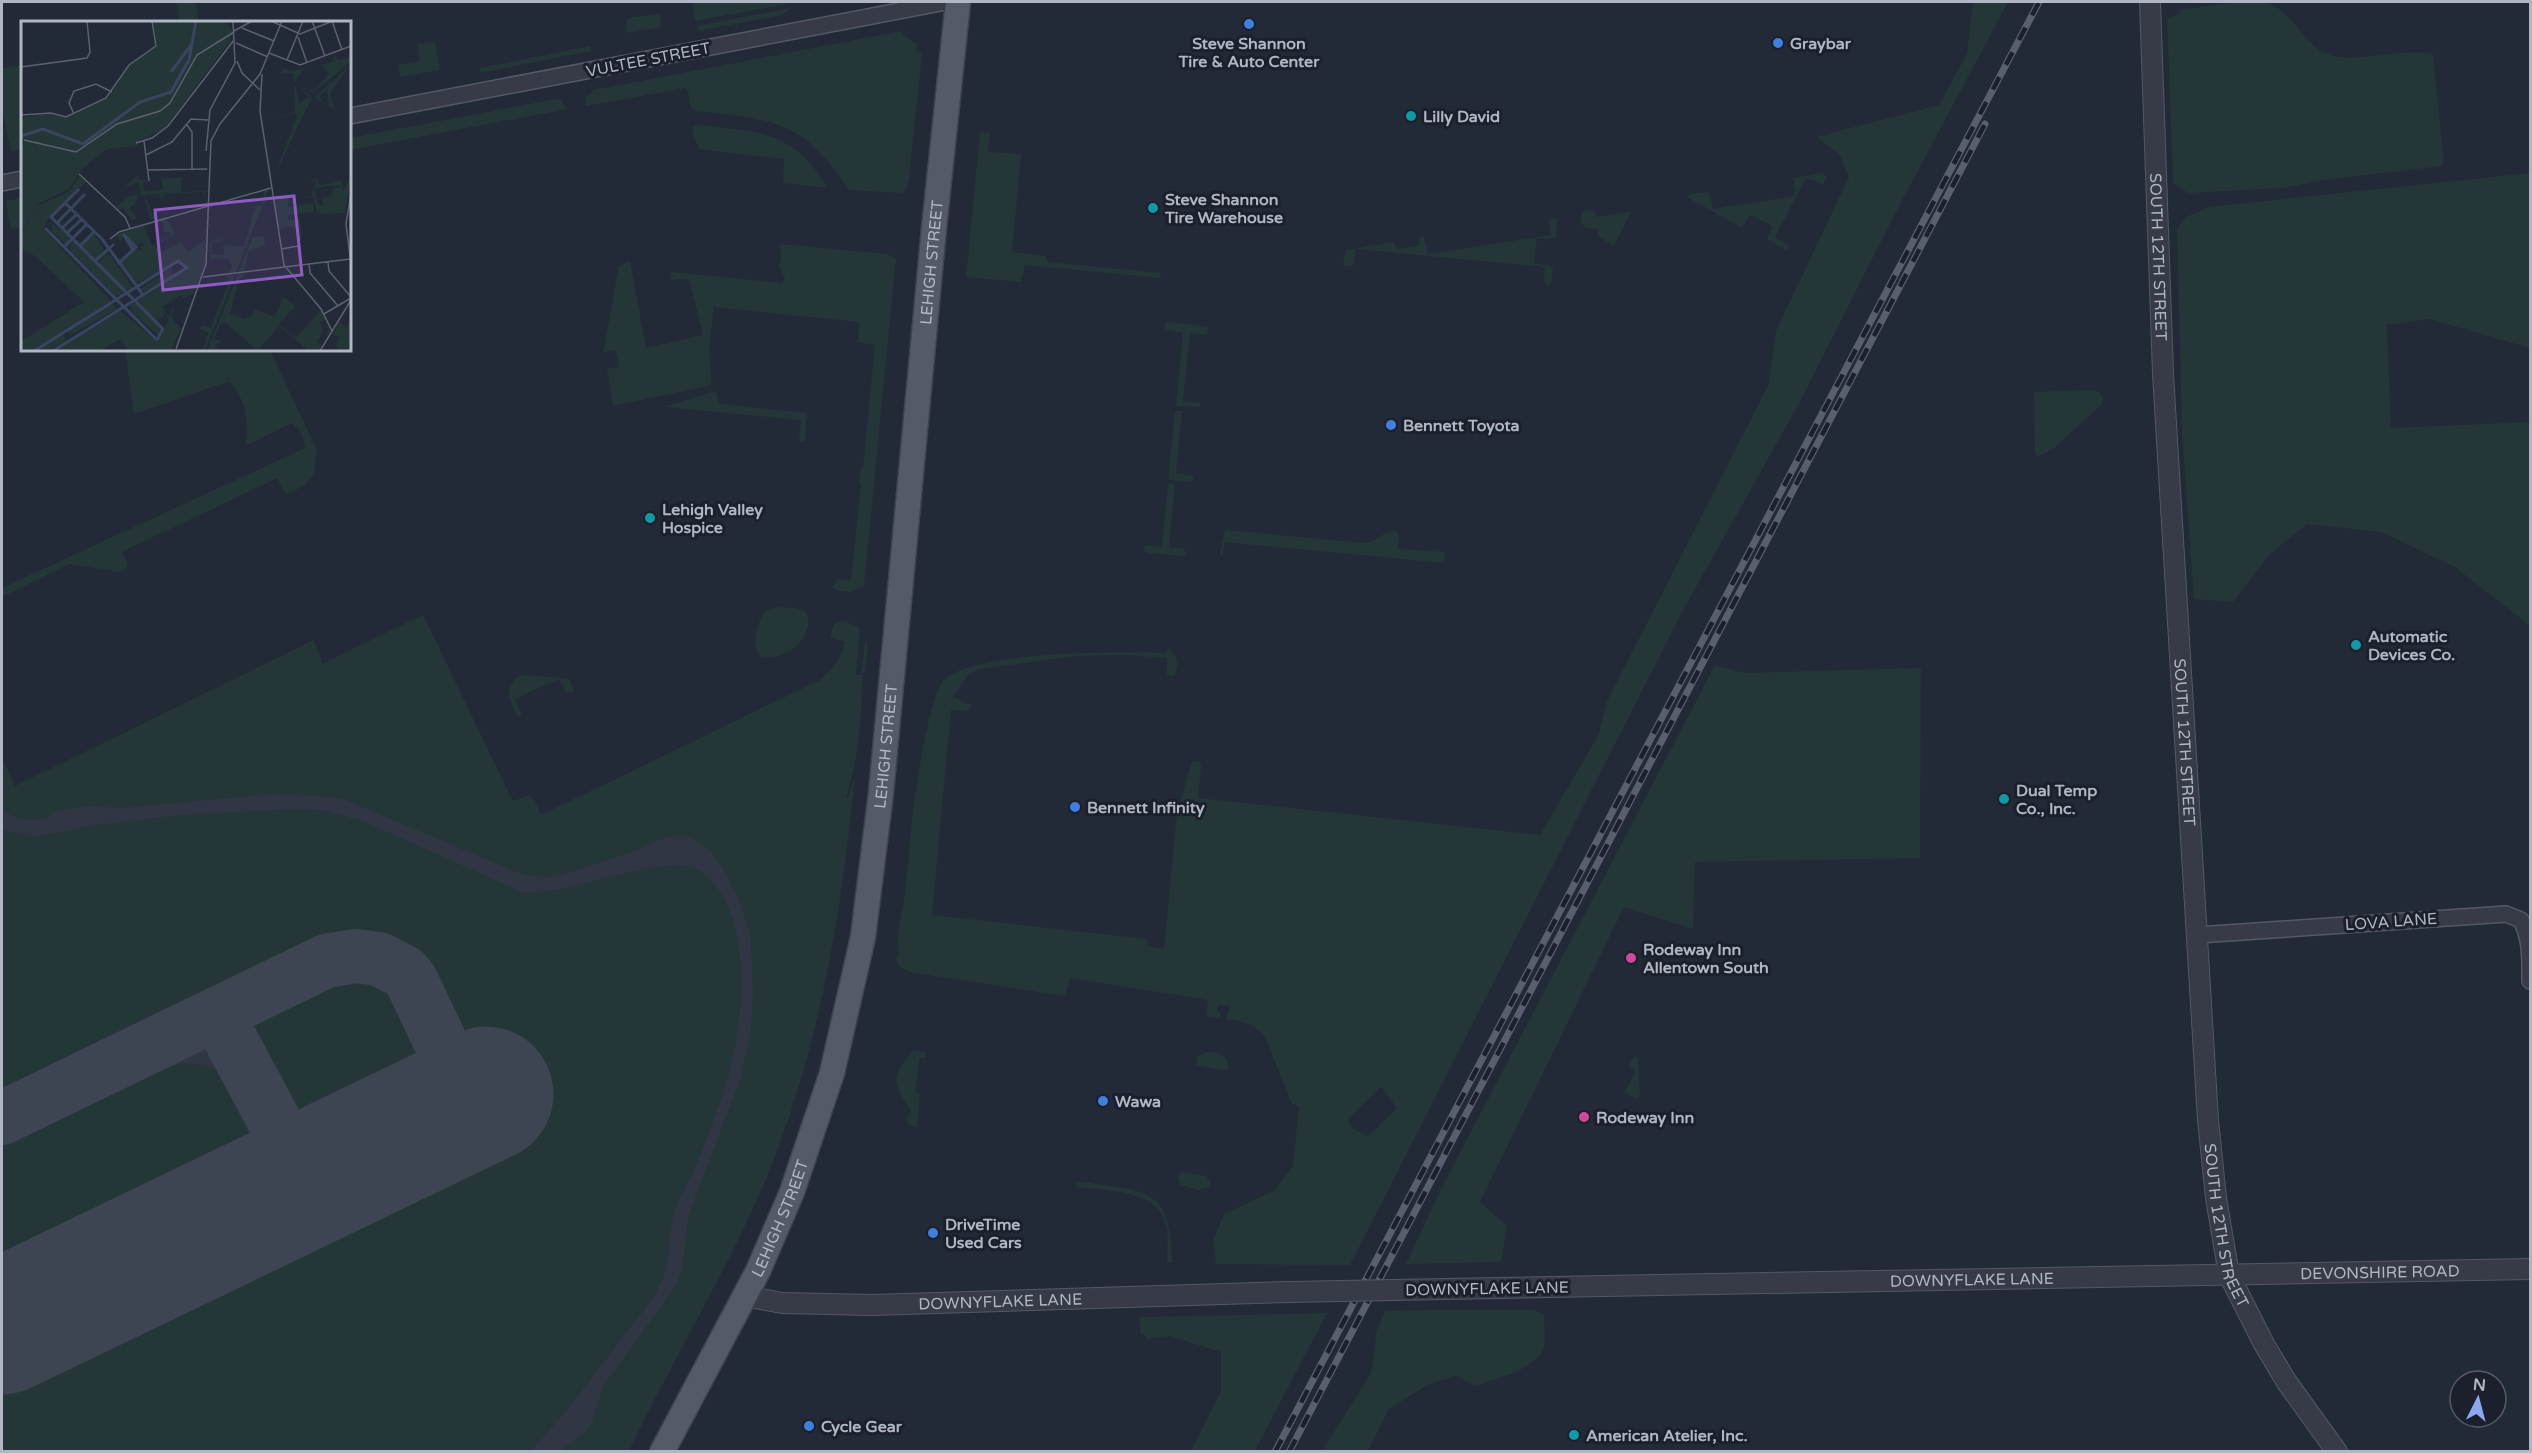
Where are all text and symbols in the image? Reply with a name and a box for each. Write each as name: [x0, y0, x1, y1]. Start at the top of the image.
marker: Steve Shannon Tire & Auto Center: [1242, 17, 1256, 31]
inset map: [21, 21, 351, 351]
place label: Steve Shannon Tire & Auto Center: [1178, 34, 1320, 72]
place label: Graybar: [1790, 34, 1852, 54]
marker: Graybar: [1771, 36, 1785, 50]
street label: VULTEE STREET: [584, 38, 712, 82]
place label: Lilly David: [1423, 107, 1500, 127]
marker: Lilly David: [1404, 109, 1418, 123]
street label: SOUTH 12TH STREET: [2145, 173, 2171, 341]
place label: Steve Shannon Tire Warehouse: [1164, 190, 1283, 228]
street label: LEHIGH STREET: [916, 199, 948, 326]
marker: Steve Shannon Tire Warehouse: [1146, 201, 1160, 215]
place label: Bennett Toyota: [1403, 416, 1520, 436]
marker: Bennett Toyota: [1384, 418, 1398, 432]
place label: Lehigh Valley Hospice: [662, 500, 763, 538]
marker: Lehigh Valley Hospice: [643, 511, 657, 525]
place label: Automatic Devices Co.: [2368, 627, 2455, 665]
marker: Automatic Devices Co.: [2349, 638, 2363, 652]
street label: SOUTH 12TH STREET: [2169, 658, 2199, 827]
street label: LEHIGH STREET: [870, 683, 902, 810]
place label: Dual Temp Co., Inc.: [2016, 781, 2097, 819]
marker: Dual Temp Co., Inc.: [1997, 792, 2011, 806]
place label: Bennett Infinity: [1087, 798, 1205, 818]
marker: Bennett Infinity: [1068, 800, 1082, 814]
street label: LOVA LANE: [2344, 909, 2438, 935]
place label: Rodeway Inn Allentown South: [1643, 940, 1769, 978]
marker: Rodeway Inn Allentown South: [1624, 951, 1638, 965]
place label: Wawa: [1115, 1092, 1161, 1112]
marker: Wawa: [1096, 1094, 1110, 1108]
place label: Rodeway Inn: [1596, 1108, 1694, 1128]
marker: Rodeway Inn: [1577, 1110, 1591, 1124]
street label: SOUTH 12TH STREET: [2199, 1142, 2253, 1311]
street label: LEHIGH STREET: [748, 1157, 813, 1281]
place label: DriveTime Used Cars: [945, 1215, 1022, 1253]
marker: DriveTime Used Cars: [926, 1226, 940, 1240]
street label: DEVONSHIRE ROAD: [2300, 1261, 2460, 1284]
street label: DOWNYFLAKE LANE: [1890, 1269, 2054, 1292]
street label: DOWNYFLAKE LANE: [1405, 1278, 1569, 1300]
street label: DOWNYFLAKE LANE: [918, 1289, 1083, 1315]
north arrow: [2448, 1369, 2508, 1429]
text: N: [2472, 1374, 2487, 1396]
place label: Cycle Gear: [821, 1417, 903, 1437]
marker: Cycle Gear: [802, 1419, 816, 1433]
place label: American Atelier, Inc.: [1586, 1426, 1748, 1446]
marker: American Atelier, Inc.: [1567, 1428, 1581, 1442]

